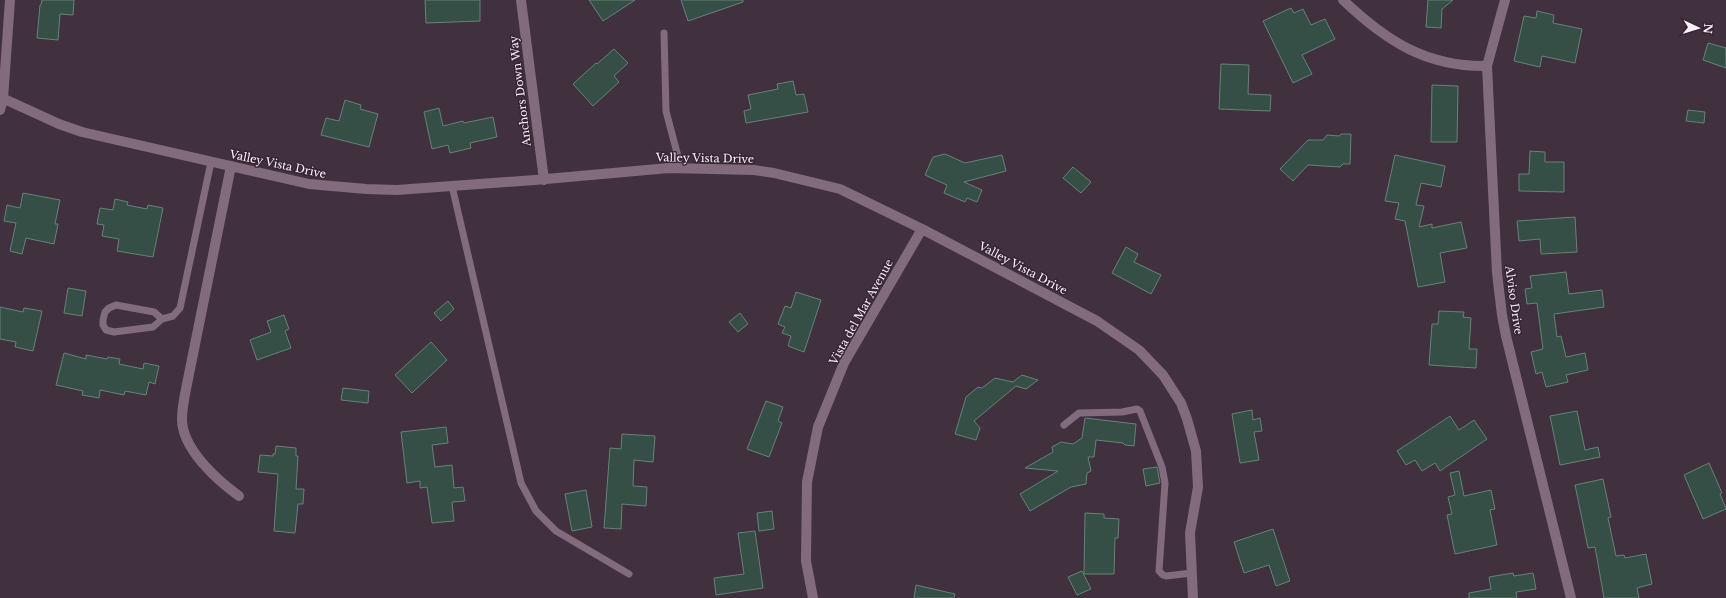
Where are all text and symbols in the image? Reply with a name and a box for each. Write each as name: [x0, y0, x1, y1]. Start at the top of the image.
north arrow: [1678, 8, 1718, 48]
text: N: [1701, 23, 1715, 35]
street label: Anchors Down Way: [506, 35, 534, 148]
street label: Valley Vista Drive: [227, 147, 328, 181]
street label: Valley Vista Drive: [655, 150, 754, 166]
street label: Valley Vista Drive: [975, 238, 1070, 297]
street label: Vista del Mar Avenue: [826, 257, 896, 368]
street label: Alviso Drive: [1502, 264, 1526, 335]

